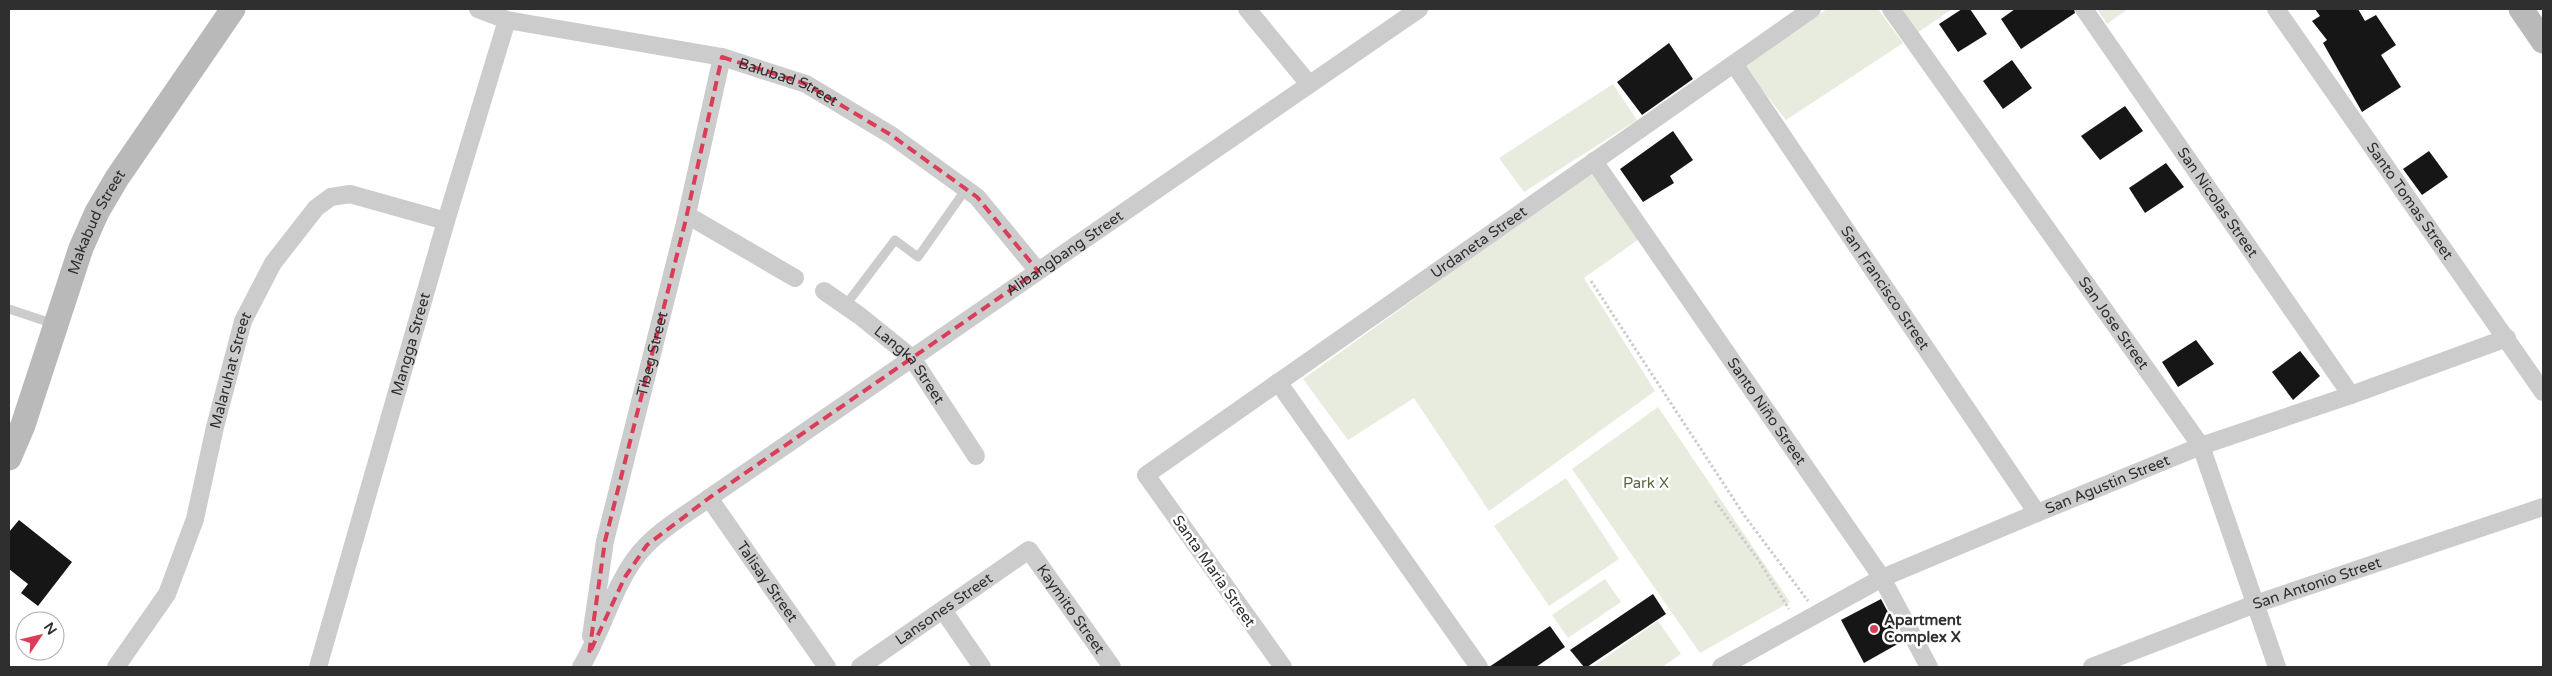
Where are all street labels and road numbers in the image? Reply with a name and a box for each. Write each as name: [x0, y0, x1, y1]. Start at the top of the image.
street label: Balubad Street: [736, 54, 841, 110]
street label: Santo Tomas Street: [2363, 139, 2457, 263]
street label: San Nicolas Street: [2173, 144, 2262, 261]
street label: Makabud Street: [64, 166, 129, 277]
street label: Urdaneta Street: [1427, 202, 1531, 282]
street label: Alibangbang Street: [1002, 206, 1127, 300]
street label: San Francisco Street: [1837, 222, 1933, 353]
street label: San Jose Street: [2075, 273, 2153, 373]
street label: Mangga Street: [387, 290, 434, 398]
street label: Malaruhat Street: [206, 309, 255, 431]
street label: Tibeg Street: [633, 309, 671, 398]
street label: Langka Street: [870, 322, 949, 407]
street label: Santo Niño Street: [1724, 354, 1810, 468]
street label: San Agustin Street: [2042, 451, 2173, 518]
street label: Santa Maria Street: [1169, 512, 1259, 631]
street label: Talisay Street: [733, 538, 802, 626]
street label: San Antonio Street: [2250, 553, 2384, 613]
street label: Kaymito Street: [1033, 561, 1109, 658]
street label: Lansones Street: [892, 569, 996, 649]

